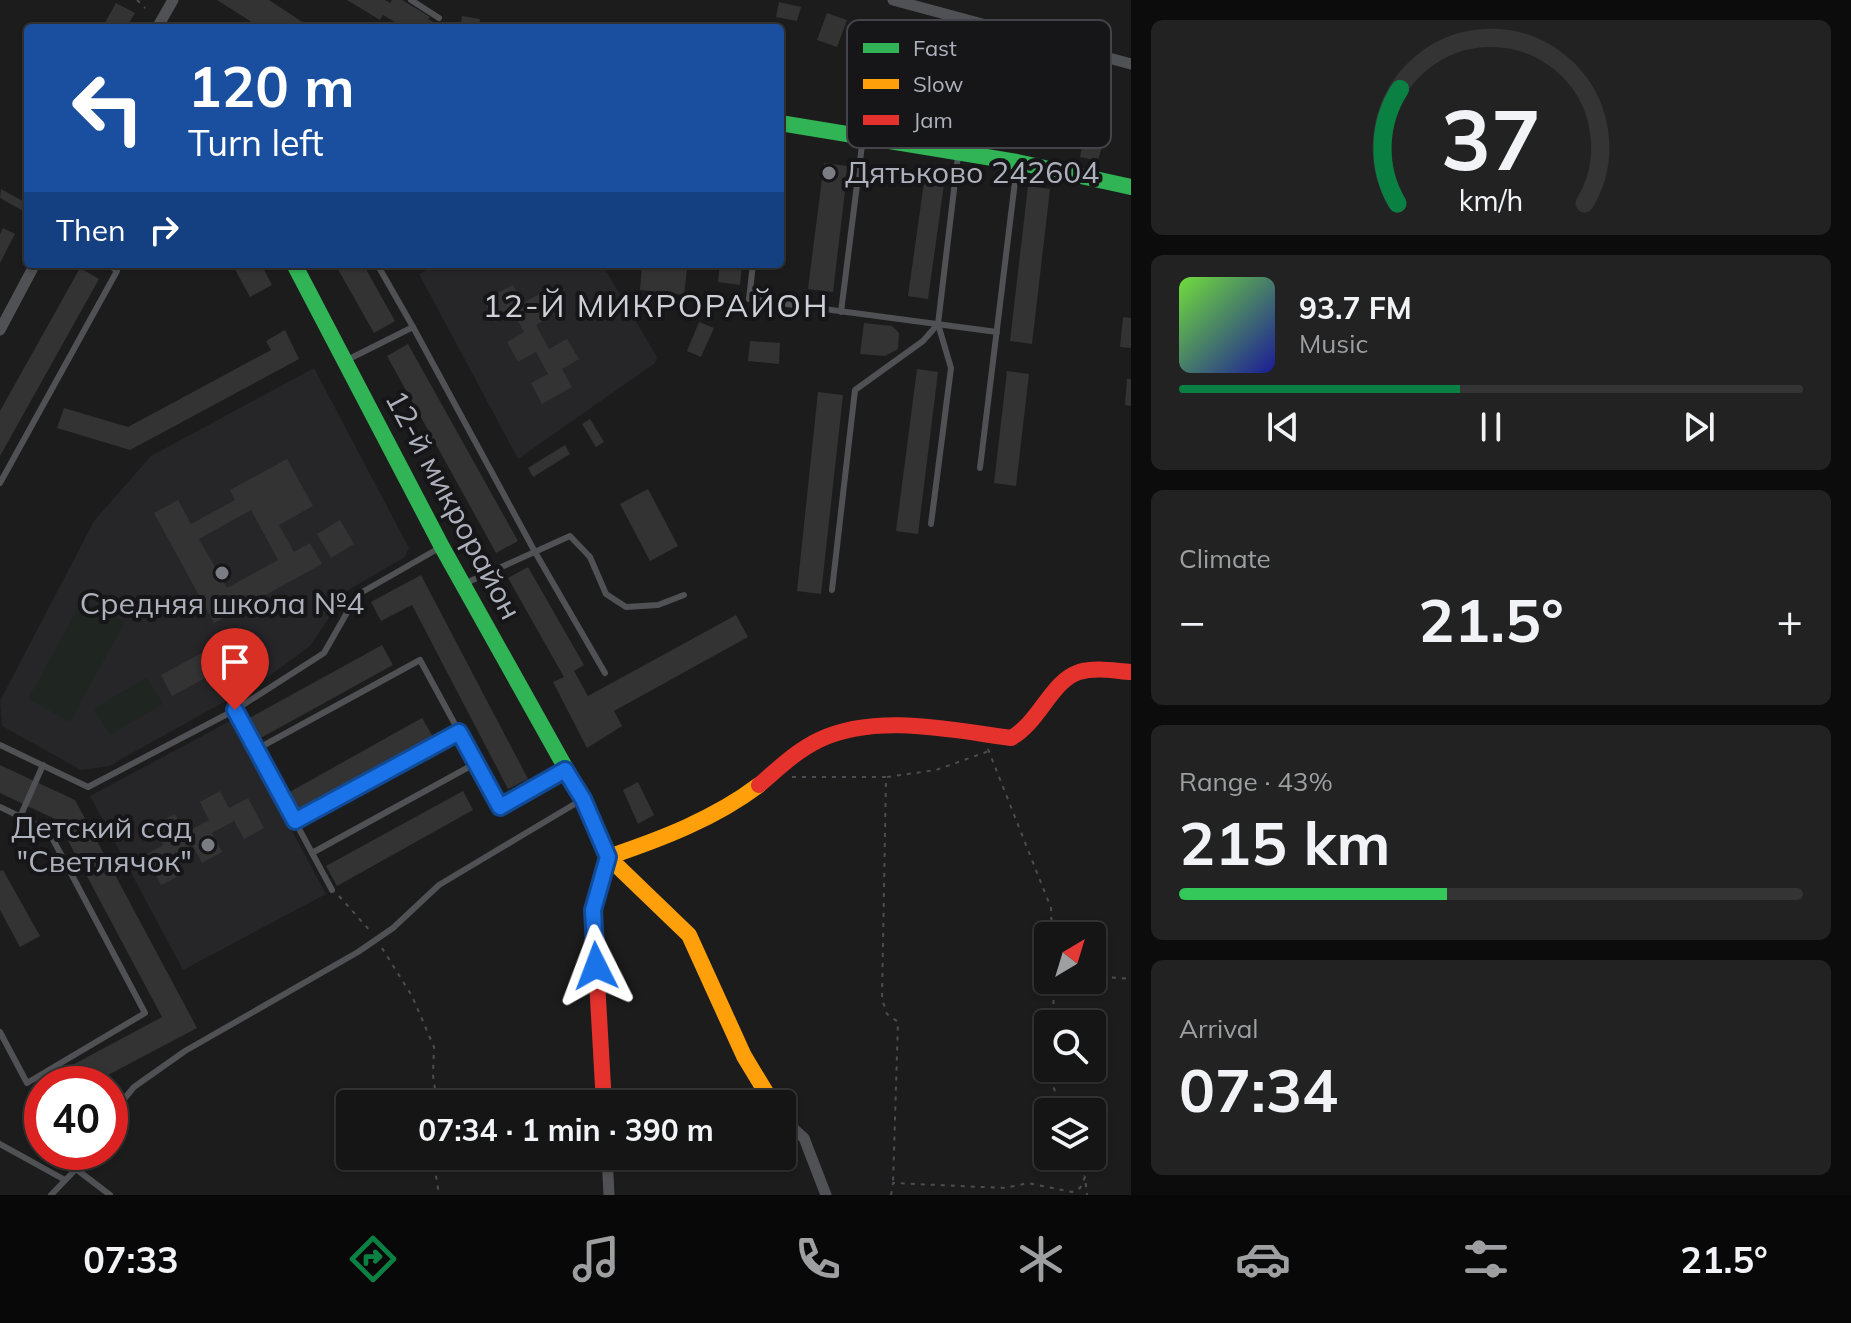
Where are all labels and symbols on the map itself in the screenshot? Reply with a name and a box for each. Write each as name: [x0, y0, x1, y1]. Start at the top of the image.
legend: [847, 20, 1111, 148]
text: Fast: [913, 34, 957, 62]
text: Slow: [913, 70, 963, 98]
text: Jam: [913, 106, 953, 134]
place label: Дятьково 242604: [845, 153, 1099, 191]
marker: Дятьково 242604: [820, 164, 838, 182]
district label: 12-Й МИКРОРАЙОН: [482, 285, 830, 325]
street label: 12-й микрорайон: [377, 383, 530, 626]
marker: Средняя школа №4: [213, 564, 231, 582]
place label: Средняя школа №4: [80, 584, 364, 622]
pin: [201, 628, 269, 710]
place label: Детский сад "Светлячок": [11, 808, 192, 880]
marker: Детский сад "Светлячок": [199, 836, 217, 854]
north arrow: [1034, 922, 1106, 994]
position arrow: [554, 924, 638, 1008]
speed limit sign: 40: [24, 1066, 128, 1170]

